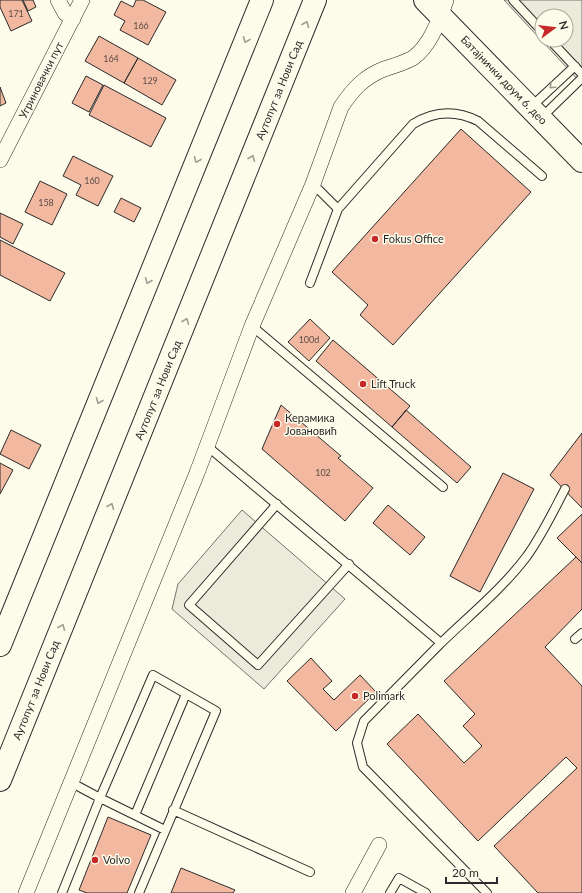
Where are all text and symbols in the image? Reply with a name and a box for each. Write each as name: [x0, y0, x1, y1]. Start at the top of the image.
house number: 171: [8, 8, 24, 19]
north arrow: [534, 8, 574, 48]
house number: 166: [133, 20, 149, 31]
text: N: [557, 20, 572, 31]
one-way arrow: [301, 21, 309, 28]
street label: Батајнички друм 6. део: [459, 33, 550, 127]
one-way arrow: [242, 36, 250, 43]
street label: Аутопут за Нови Сад: [253, 38, 305, 142]
street label: Угриновачки пут: [16, 39, 66, 120]
house number: 164: [103, 53, 119, 64]
house number: 129: [142, 75, 158, 86]
one-way arrow: [550, 81, 557, 88]
one-way arrow: [247, 154, 255, 161]
one-way arrow: [193, 157, 201, 164]
house number: 160: [84, 175, 100, 186]
house number: 158: [38, 197, 54, 208]
place label: Fokus Office: [383, 232, 444, 245]
marker: Fokus Office: [370, 234, 380, 244]
one-way arrow: [145, 276, 153, 284]
one-way arrow: [181, 317, 189, 324]
house number: 100d: [299, 334, 319, 345]
street label: Аутопут за Нови Сад: [132, 338, 184, 442]
place label: Lift Truck: [371, 377, 416, 390]
marker: Lift Truck: [358, 379, 368, 389]
one-way arrow: [96, 397, 104, 405]
place label: Керамика Јовановић: [285, 411, 337, 437]
marker: Керамика Јовановић: [272, 419, 282, 429]
house number: 102: [315, 467, 331, 478]
one-way arrow: [106, 503, 114, 510]
one-way arrow: [57, 623, 65, 630]
street label: Аутопут за Нови Сад: [10, 638, 62, 742]
place label: Polimark: [363, 689, 405, 702]
marker: Polimark: [350, 691, 360, 701]
place label: Volvo: [103, 853, 130, 866]
marker: Volvo: [90, 855, 100, 865]
scale bar: [446, 859, 497, 885]
text: 20 m: [452, 865, 479, 880]

